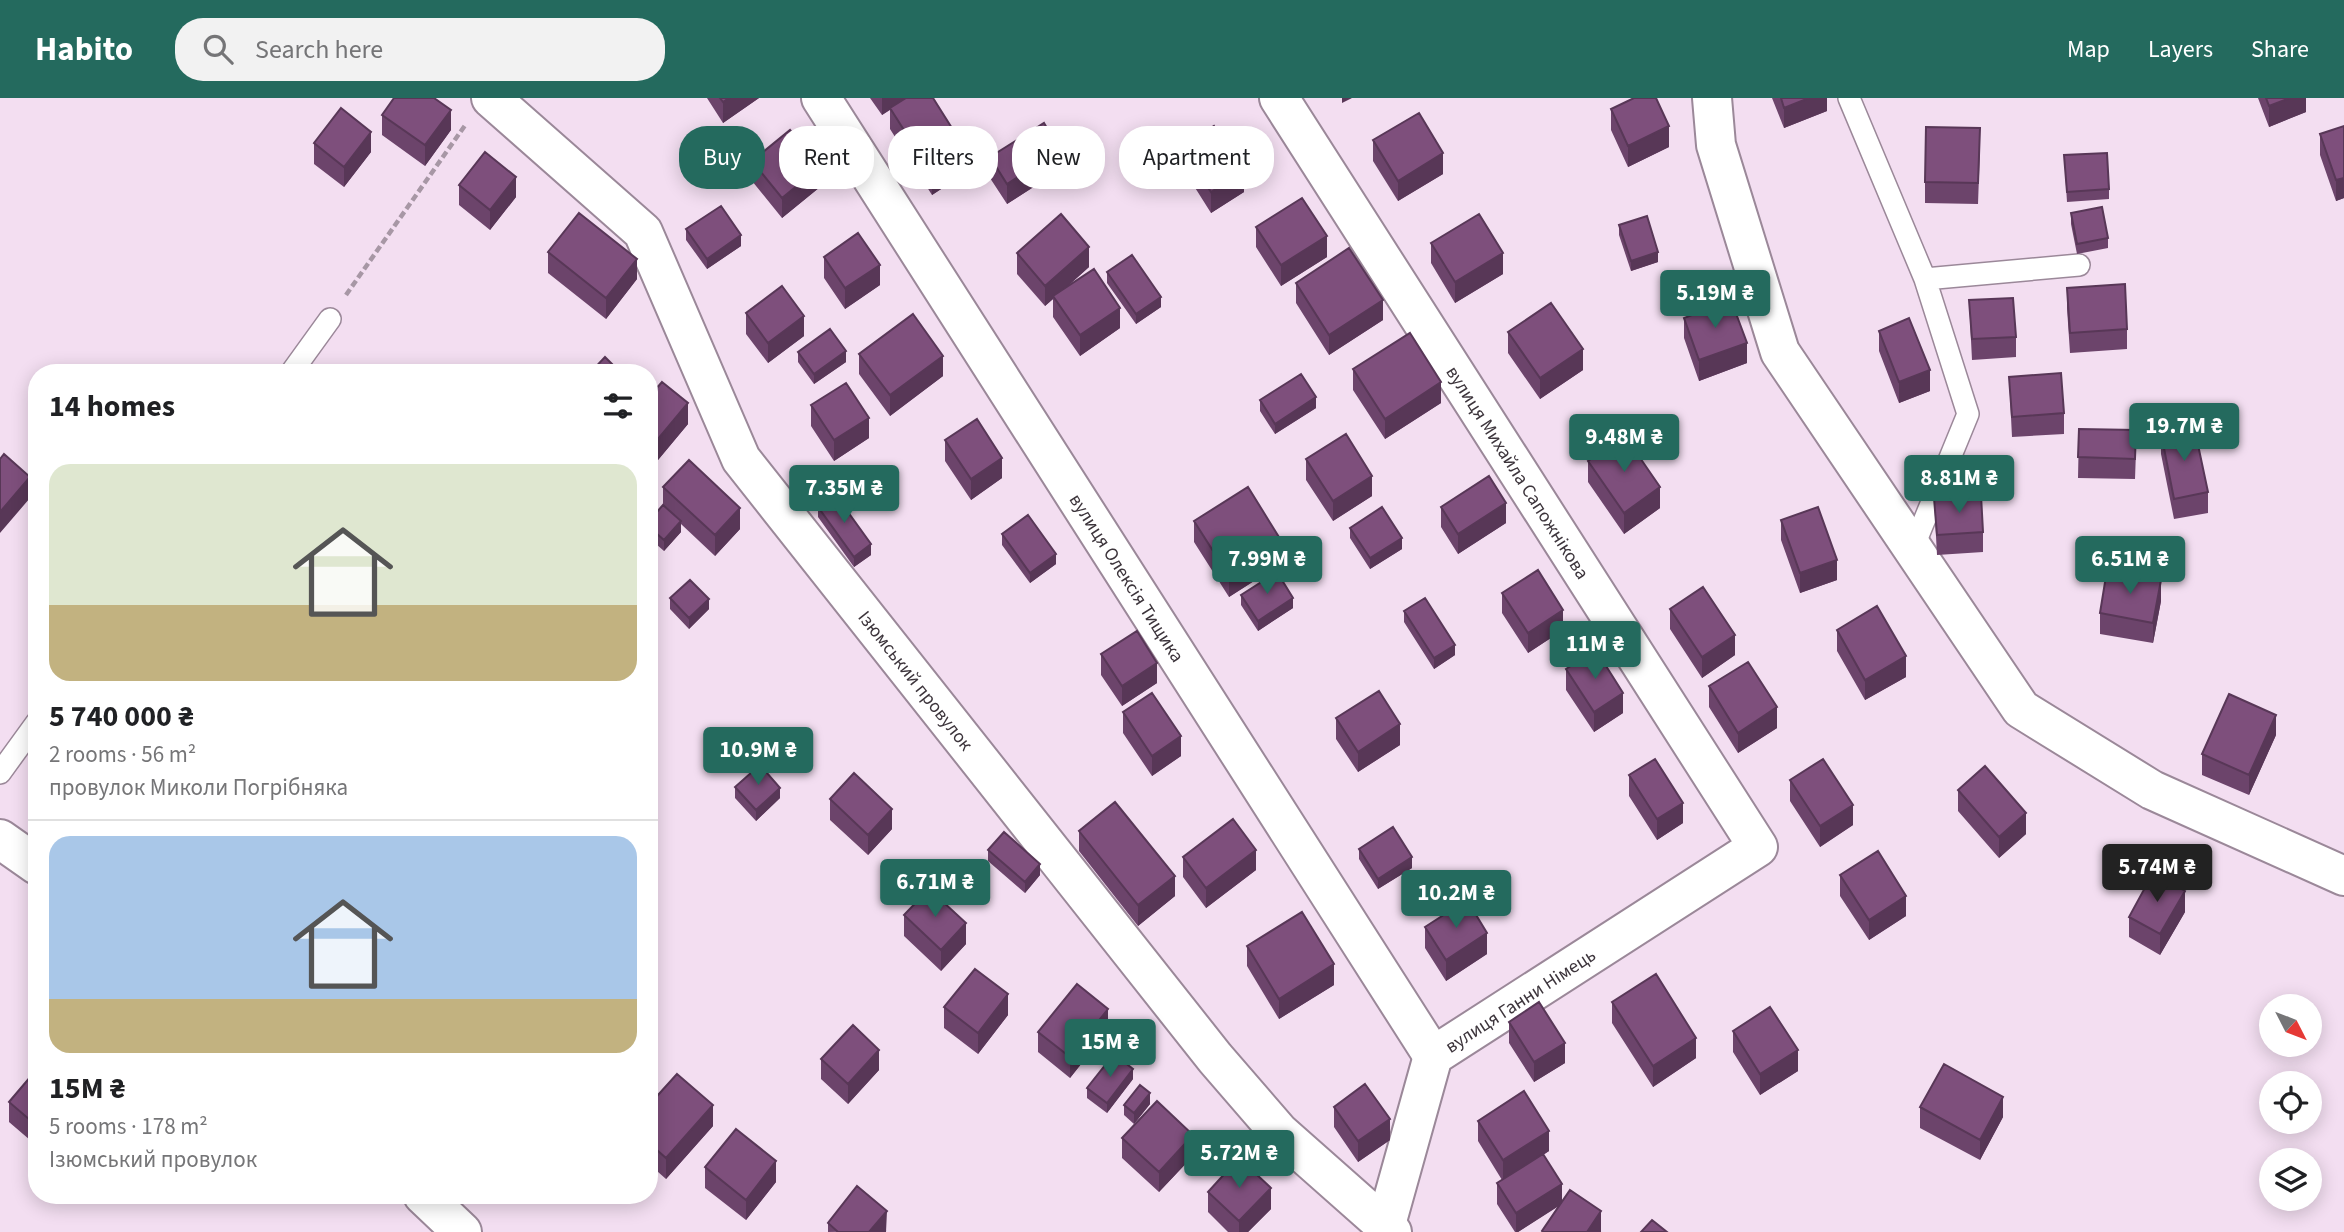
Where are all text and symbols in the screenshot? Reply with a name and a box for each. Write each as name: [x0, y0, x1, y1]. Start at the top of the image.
search box: [175, 18, 665, 81]
text: Habito: [35, 26, 133, 73]
icon: search: [199, 30, 237, 68]
text: Search here: [255, 31, 383, 68]
text: Map: [2067, 32, 2110, 67]
text: Layers: [2148, 32, 2213, 67]
text: Share: [2251, 32, 2309, 67]
chip: Buy: [679, 126, 765, 189]
chip: Rent: [779, 126, 874, 189]
chip: Filters: [888, 126, 998, 189]
chip: New: [1012, 126, 1105, 189]
chip: Apartment: [1119, 126, 1274, 189]
pin: 5.19M ₴: [1650, 271, 1780, 330]
text: 5.19M ₴: [1676, 276, 1754, 309]
street label: вулиця Михайла Сапожнікова: [1439, 361, 1595, 585]
text: 14 homes: [49, 385, 175, 428]
icon: filters: [599, 387, 637, 425]
pin: 19.7M ₴: [2119, 404, 2249, 463]
text: 19.7M ₴: [2145, 409, 2223, 442]
pin: 9.48M ₴: [1559, 414, 1689, 474]
text: 9.48M ₴: [1585, 420, 1663, 453]
pin: 8.81M ₴: [1894, 456, 2024, 515]
text: 8.81M ₴: [1920, 461, 1998, 494]
pin: 7.35M ₴: [779, 466, 909, 525]
text: 7.35M ₴: [805, 471, 883, 504]
street label: вулиця Олексія Тищика: [1062, 489, 1190, 668]
icon: home: [280, 509, 406, 635]
pin: 7.99M ₴: [1202, 536, 1332, 596]
pin: 6.51M ₴: [2065, 536, 2195, 596]
text: 7.99M ₴: [1228, 542, 1306, 575]
text: 6.51M ₴: [2091, 542, 2169, 575]
street label: Ізюмський провулок: [851, 605, 979, 757]
pin: 11M ₴: [1546, 622, 1644, 681]
text: 11M ₴: [1566, 627, 1624, 660]
text: 5 740 000 ₴: [49, 695, 194, 738]
pin: 10.9M ₴: [693, 728, 823, 787]
text: 10.9M ₴: [719, 733, 797, 766]
text: 2 rooms · 56 m²: [49, 738, 196, 771]
text: провулок Миколи Погрібняка: [49, 771, 348, 804]
pin: 5.74M ₴: [2092, 844, 2222, 904]
text: 5.74M ₴: [2118, 850, 2196, 883]
pin: 6.71M ₴: [870, 860, 1000, 919]
text: 6.71M ₴: [896, 865, 974, 898]
pin: 10.2M ₴: [1391, 870, 1521, 930]
text: 10.2M ₴: [1417, 876, 1495, 909]
icon: home: [280, 881, 406, 1007]
street label: вулиця Ганни Німець: [1440, 942, 1602, 1060]
north arrow: [2259, 994, 2322, 1057]
map controls: [2259, 994, 2322, 1211]
pin: 15M ₴: [1061, 1020, 1159, 1079]
text: 15M ₴: [1081, 1025, 1139, 1058]
text: 15M ₴: [49, 1067, 125, 1110]
button: locate: [2259, 1071, 2322, 1134]
text: 5 rooms · 178 m²: [49, 1110, 208, 1143]
pin: 5.72M ₴: [1174, 1130, 1304, 1190]
text: 5.72M ₴: [1200, 1136, 1278, 1169]
text: Ізюмський провулок: [49, 1143, 257, 1176]
button: layers: [2259, 1148, 2322, 1211]

